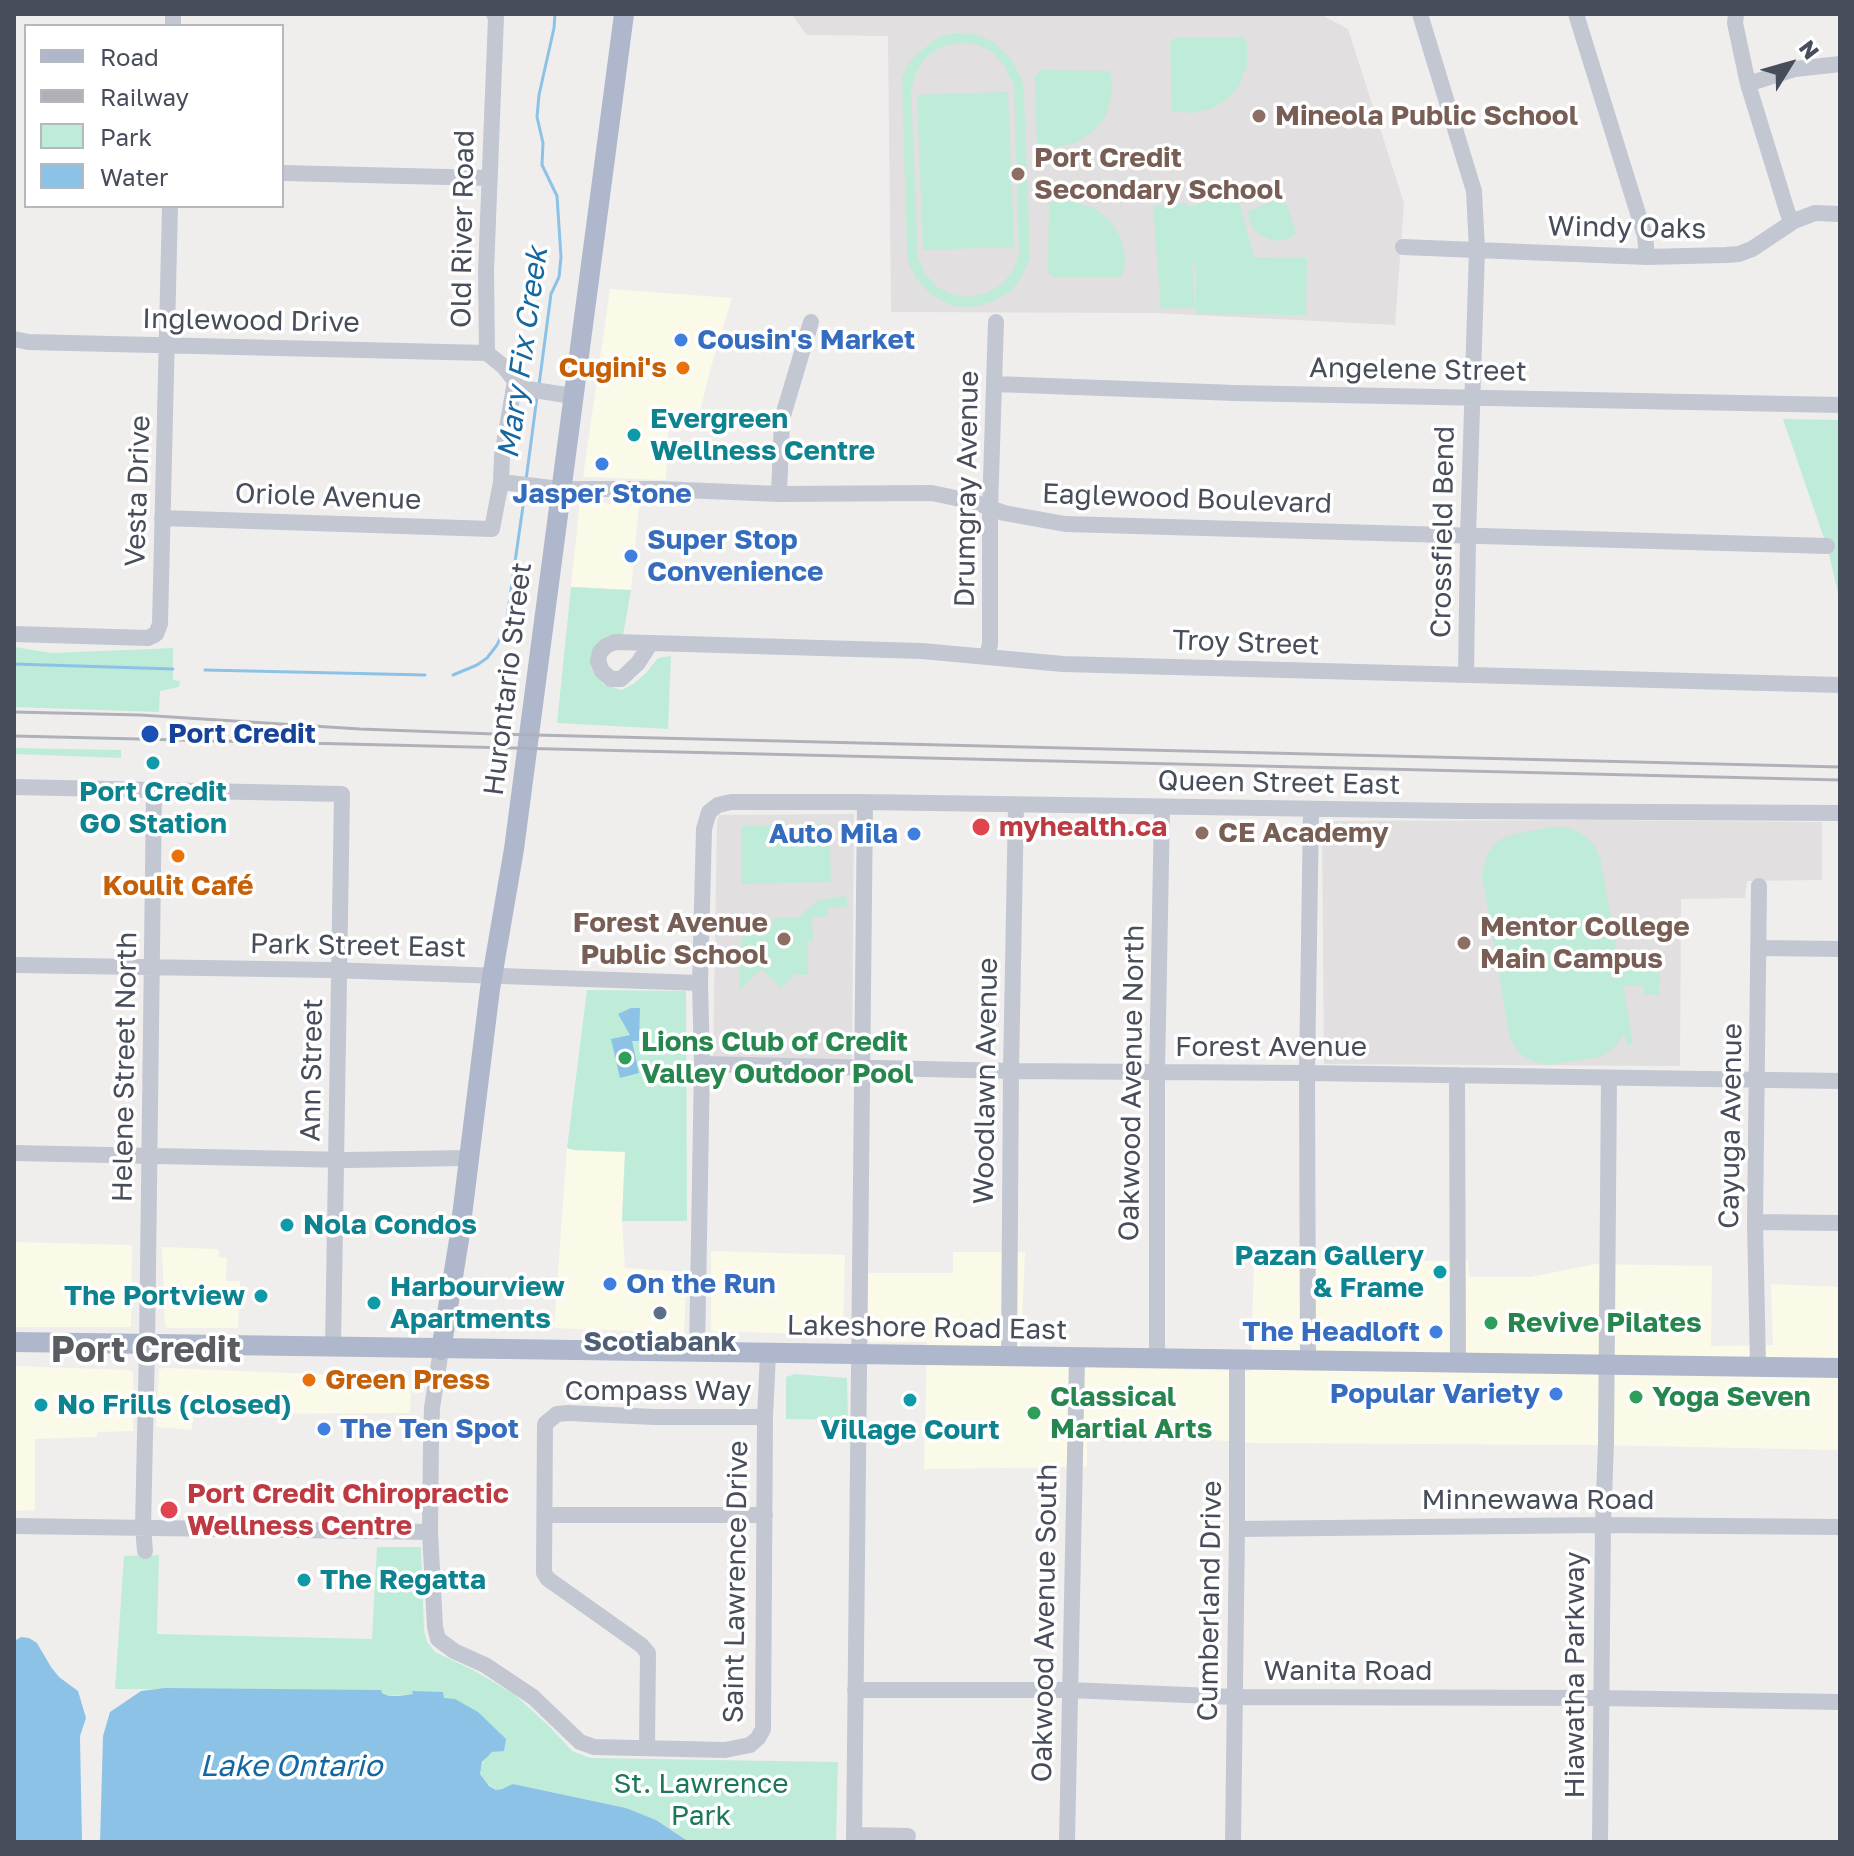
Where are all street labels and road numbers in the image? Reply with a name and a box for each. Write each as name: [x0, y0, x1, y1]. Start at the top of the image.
street label: Old River Road: [444, 130, 482, 328]
street label: Windy Oaks: [1547, 210, 1707, 246]
street label: Inglewood Drive: [142, 302, 360, 340]
street label: Angelene Street: [1309, 351, 1527, 389]
street label: Drumgray Avenue: [948, 370, 986, 608]
street label: Vesta Drive: [119, 415, 157, 567]
street label: Crossfield Bend: [1424, 425, 1462, 639]
street label: Oriole Avenue: [234, 477, 422, 517]
street label: Eaglewood Boulevard: [1041, 477, 1333, 521]
street label: Hurontario Street: [477, 560, 539, 798]
street label: Troy Street: [1172, 624, 1320, 662]
street label: Queen Street East: [1157, 764, 1401, 802]
street label: Oakwood Avenue North: [1112, 924, 1152, 1242]
street label: Park Street East: [250, 927, 466, 965]
street label: Helene Street North: [106, 931, 144, 1203]
street label: Woodlawn Avenue: [967, 957, 1005, 1205]
street label: Ann Street: [294, 998, 330, 1142]
street label: Cayuga Avenue: [1712, 1023, 1750, 1229]
street label: Forest Avenue: [1175, 1030, 1367, 1064]
street label: Lakeshore Road East: [786, 1309, 1068, 1347]
street label: Compass Way: [564, 1374, 752, 1408]
street label: Saint Lawrence Drive: [717, 1440, 755, 1724]
street label: Oakwood Avenue South: [1025, 1463, 1065, 1783]
street label: Cumberland Drive: [1191, 1480, 1229, 1722]
street label: Minnewawa Road: [1421, 1483, 1655, 1517]
street label: Hiawatha Parkway: [1558, 1551, 1592, 1799]
street label: Wanita Road: [1264, 1654, 1432, 1688]

